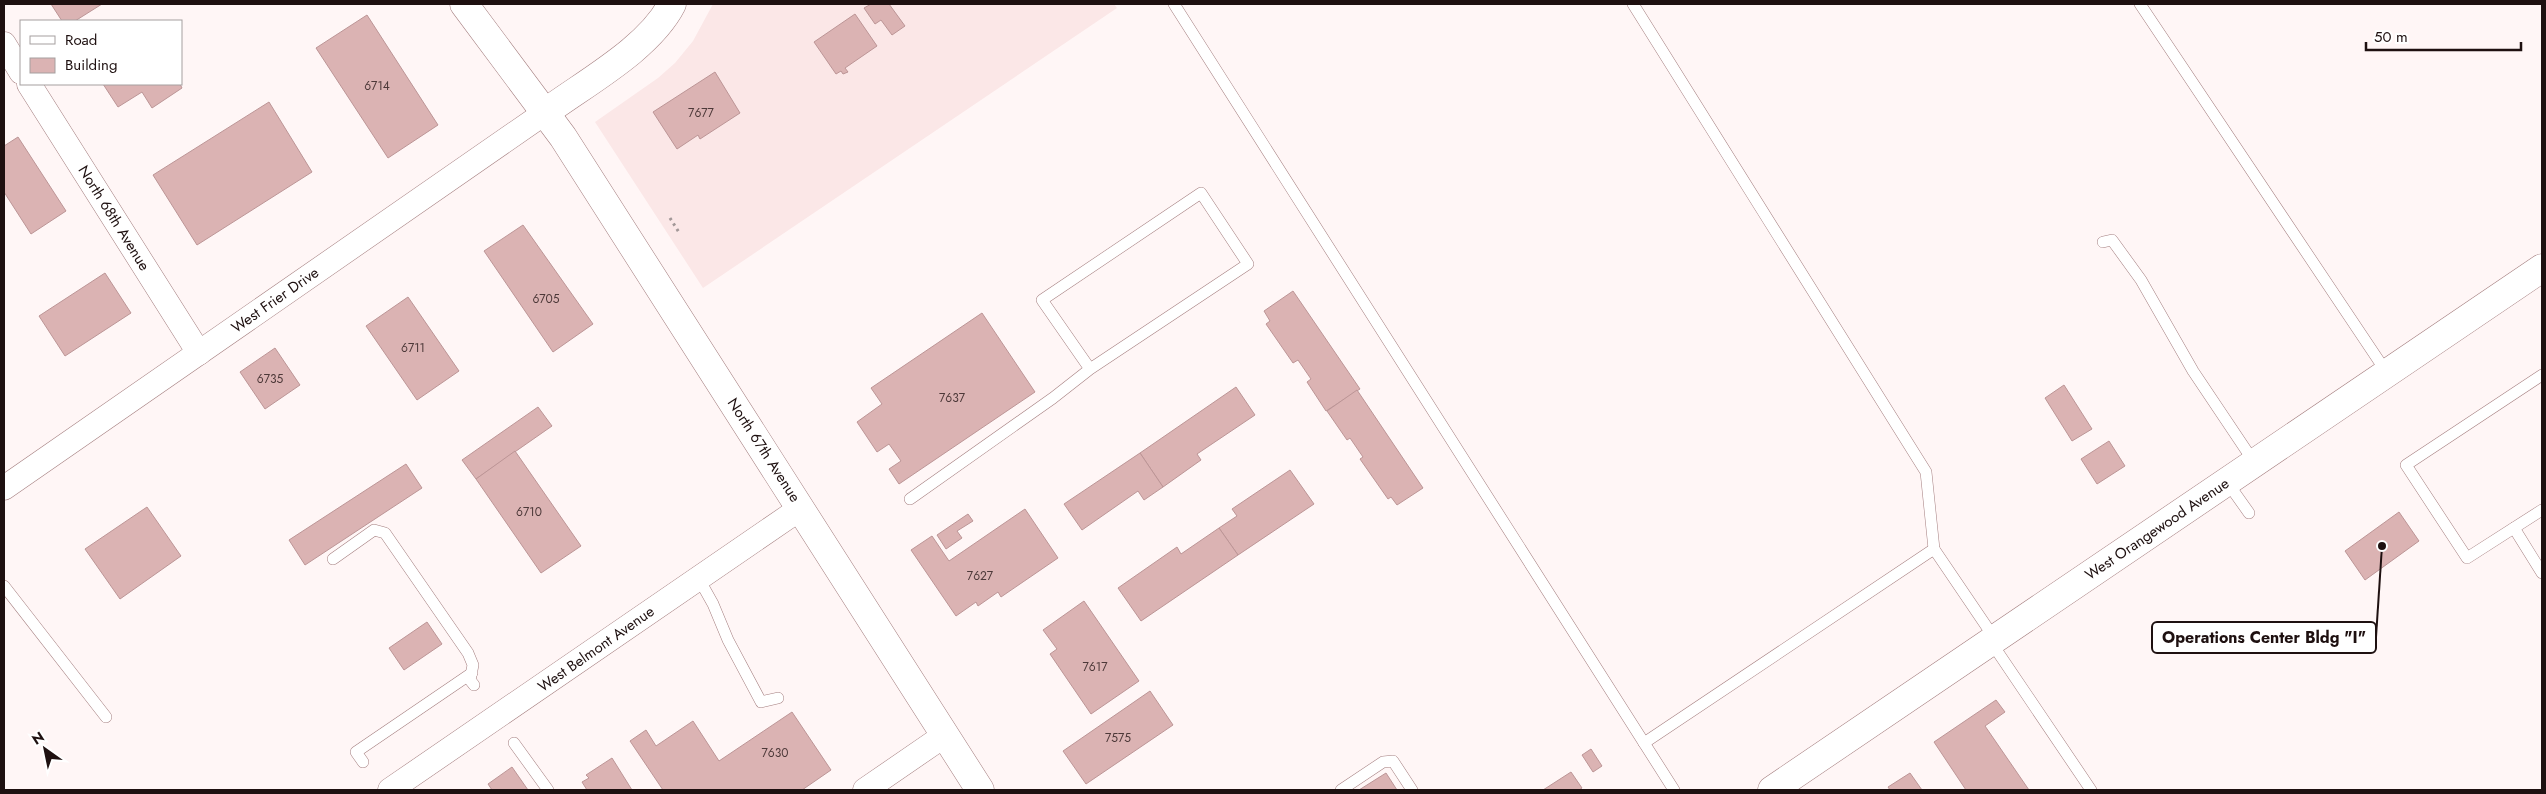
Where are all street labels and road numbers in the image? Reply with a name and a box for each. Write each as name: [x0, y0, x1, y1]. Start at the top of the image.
street label: North 68th Avenue: [73, 161, 155, 275]
street label: West Frier Drive: [227, 261, 324, 338]
street label: North 67th Avenue: [722, 394, 806, 507]
street label: West Orangewood Avenue: [2080, 472, 2234, 586]
street label: West Belmont Avenue: [533, 600, 659, 697]

